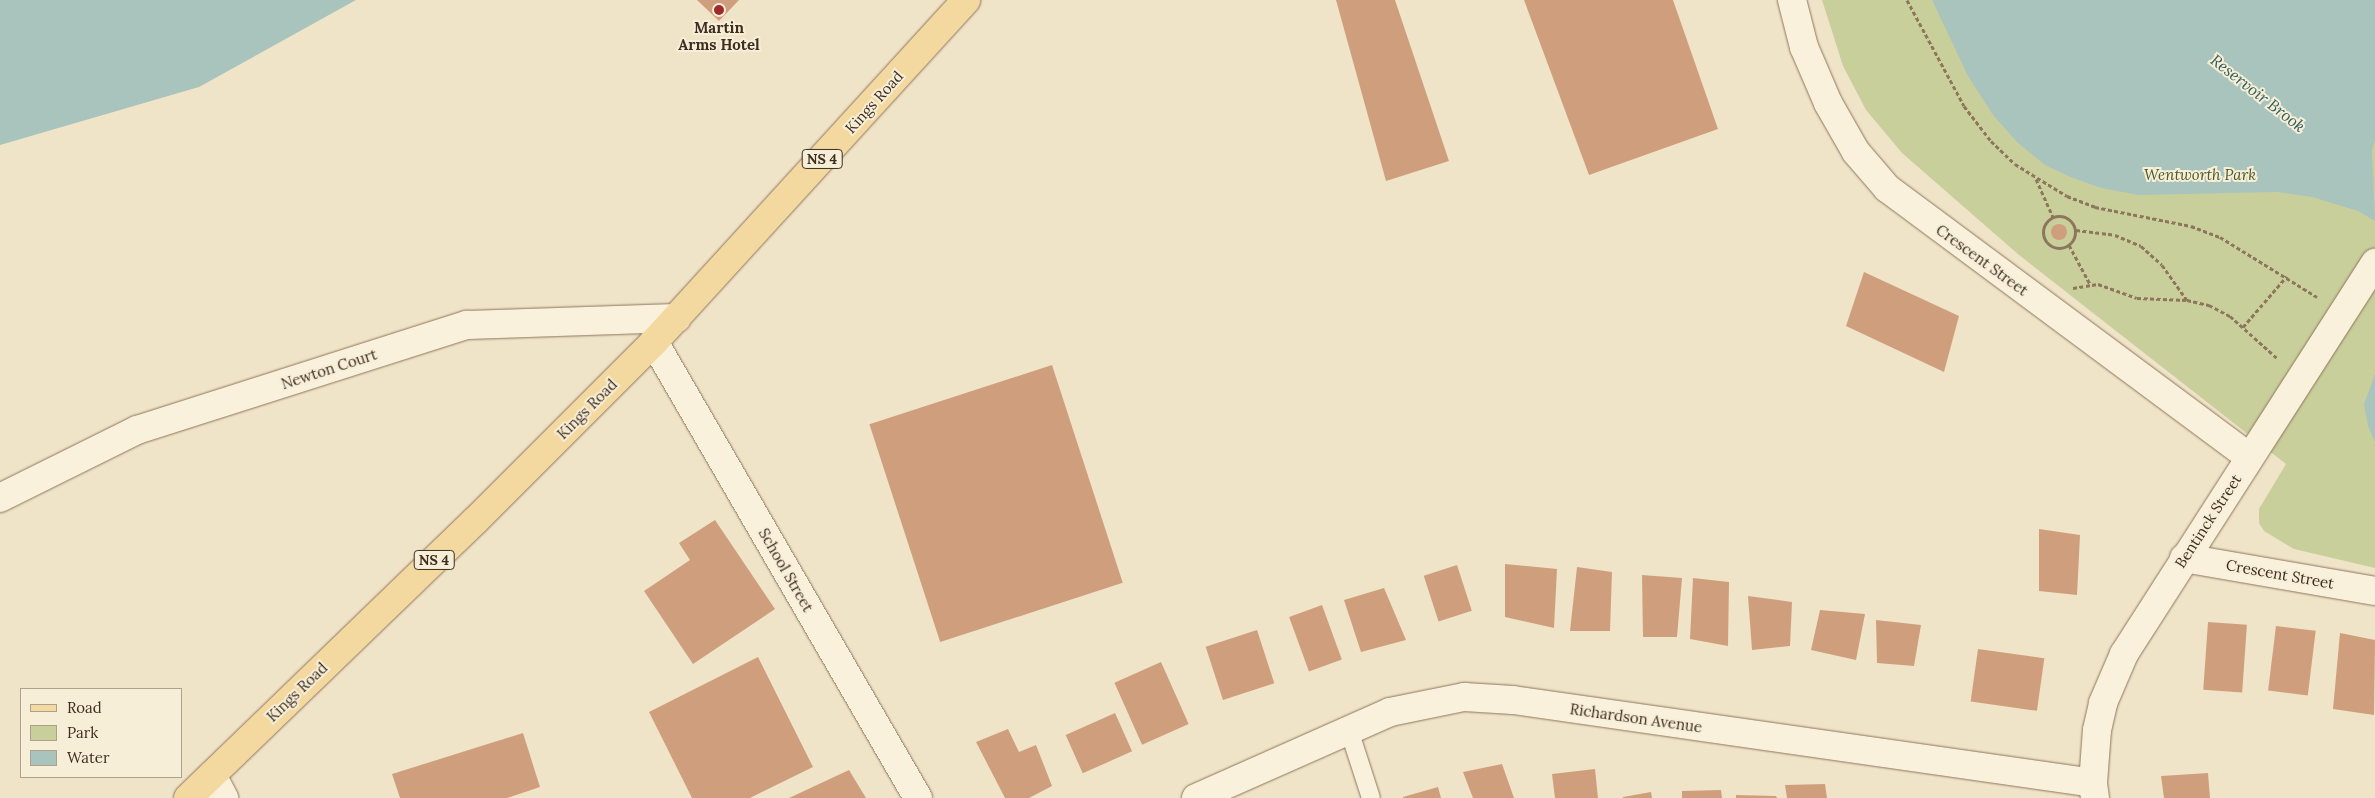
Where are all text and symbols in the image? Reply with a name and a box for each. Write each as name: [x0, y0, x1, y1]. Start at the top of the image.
marker: Martin Arms Hotel: [713, 4, 725, 16]
place label: Martin Arms Hotel: [678, 18, 760, 53]
water label: Reservoir Brook: [2207, 50, 2309, 136]
street label: Kings Road: [841, 67, 907, 137]
road number: NS 4: [801, 148, 843, 170]
park label: Wentworth Park: [2144, 166, 2256, 184]
street label: Crescent Street: [1933, 221, 2031, 299]
street label: Newton Court: [279, 345, 379, 393]
street label: Kings Road: [553, 375, 621, 443]
street label: Bentinck Street: [2171, 471, 2245, 571]
street label: School Street: [755, 525, 817, 615]
road number: NS 4: [413, 548, 455, 572]
street label: Crescent Street: [2225, 556, 2335, 592]
street label: Kings Road: [263, 659, 331, 725]
legend: [20, 688, 182, 778]
text: Road: [67, 698, 102, 717]
street label: Richardson Avenue: [1569, 700, 1703, 736]
text: Park: [67, 723, 98, 742]
text: Water: [67, 748, 109, 767]

